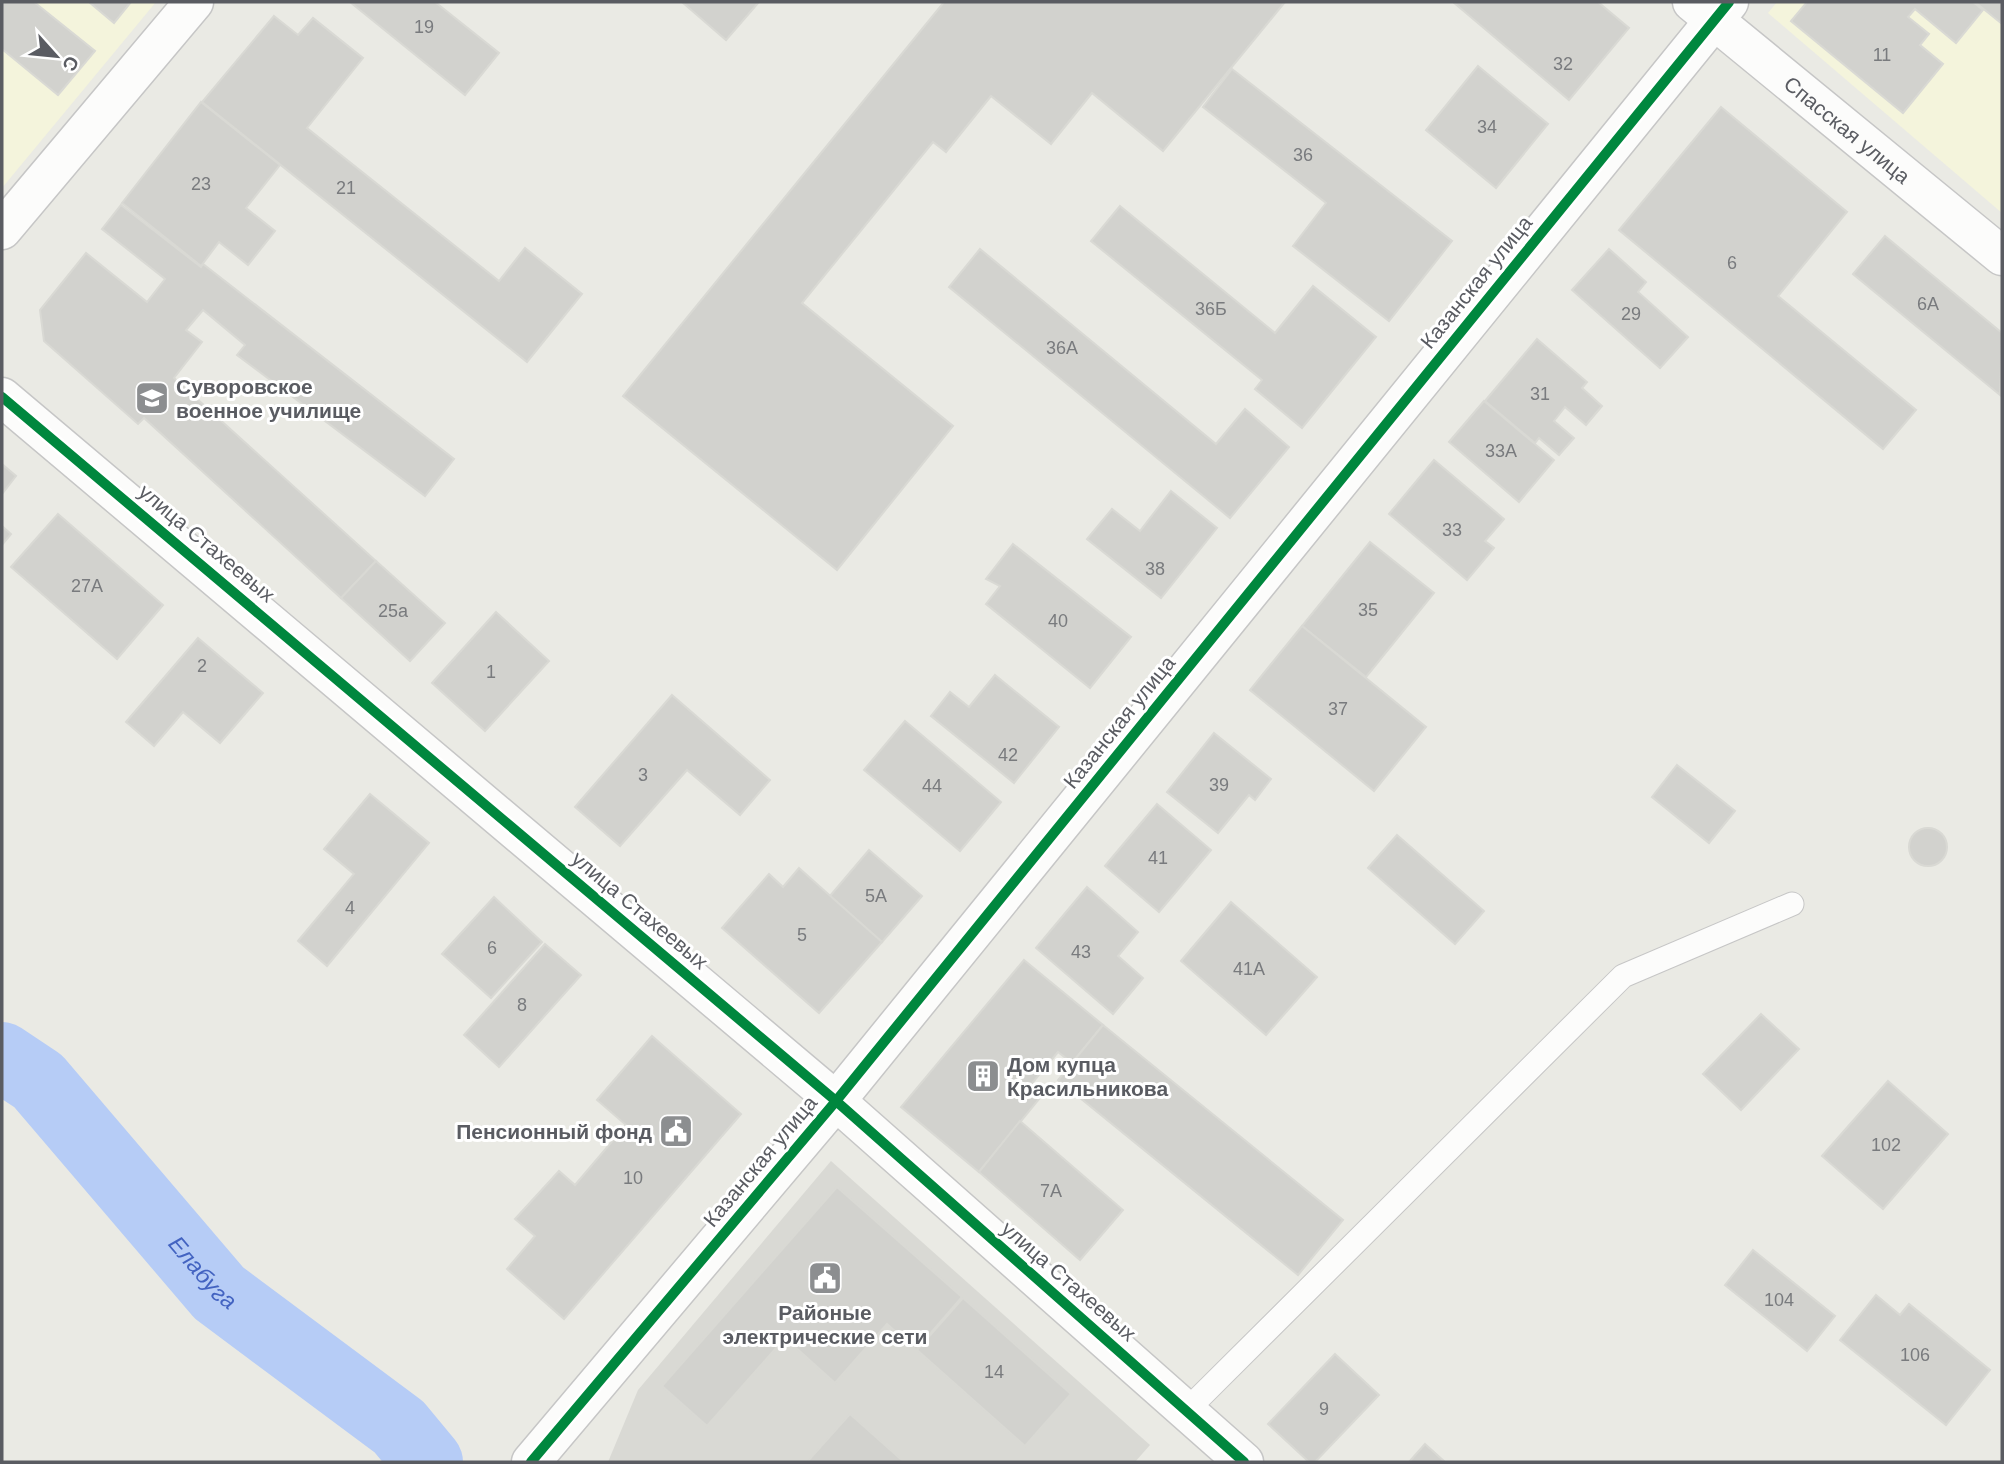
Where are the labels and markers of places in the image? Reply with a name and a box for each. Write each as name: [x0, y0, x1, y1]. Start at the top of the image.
place label: Суворовское военное училище: [176, 375, 361, 422]
school or university icon: Суворовское военное училище: [133, 379, 171, 417]
place label: Дом купца Красильникова: [1007, 1053, 1168, 1100]
building icon: Дом купца Красильникова: [964, 1057, 1002, 1095]
public building icon: Пенсионный фонд: [657, 1112, 695, 1150]
place label: Пенсионный фонд: [456, 1120, 652, 1143]
public building icon: Районые электрические сети: [806, 1259, 844, 1297]
place label: Районые электрические сети: [723, 1301, 927, 1348]

